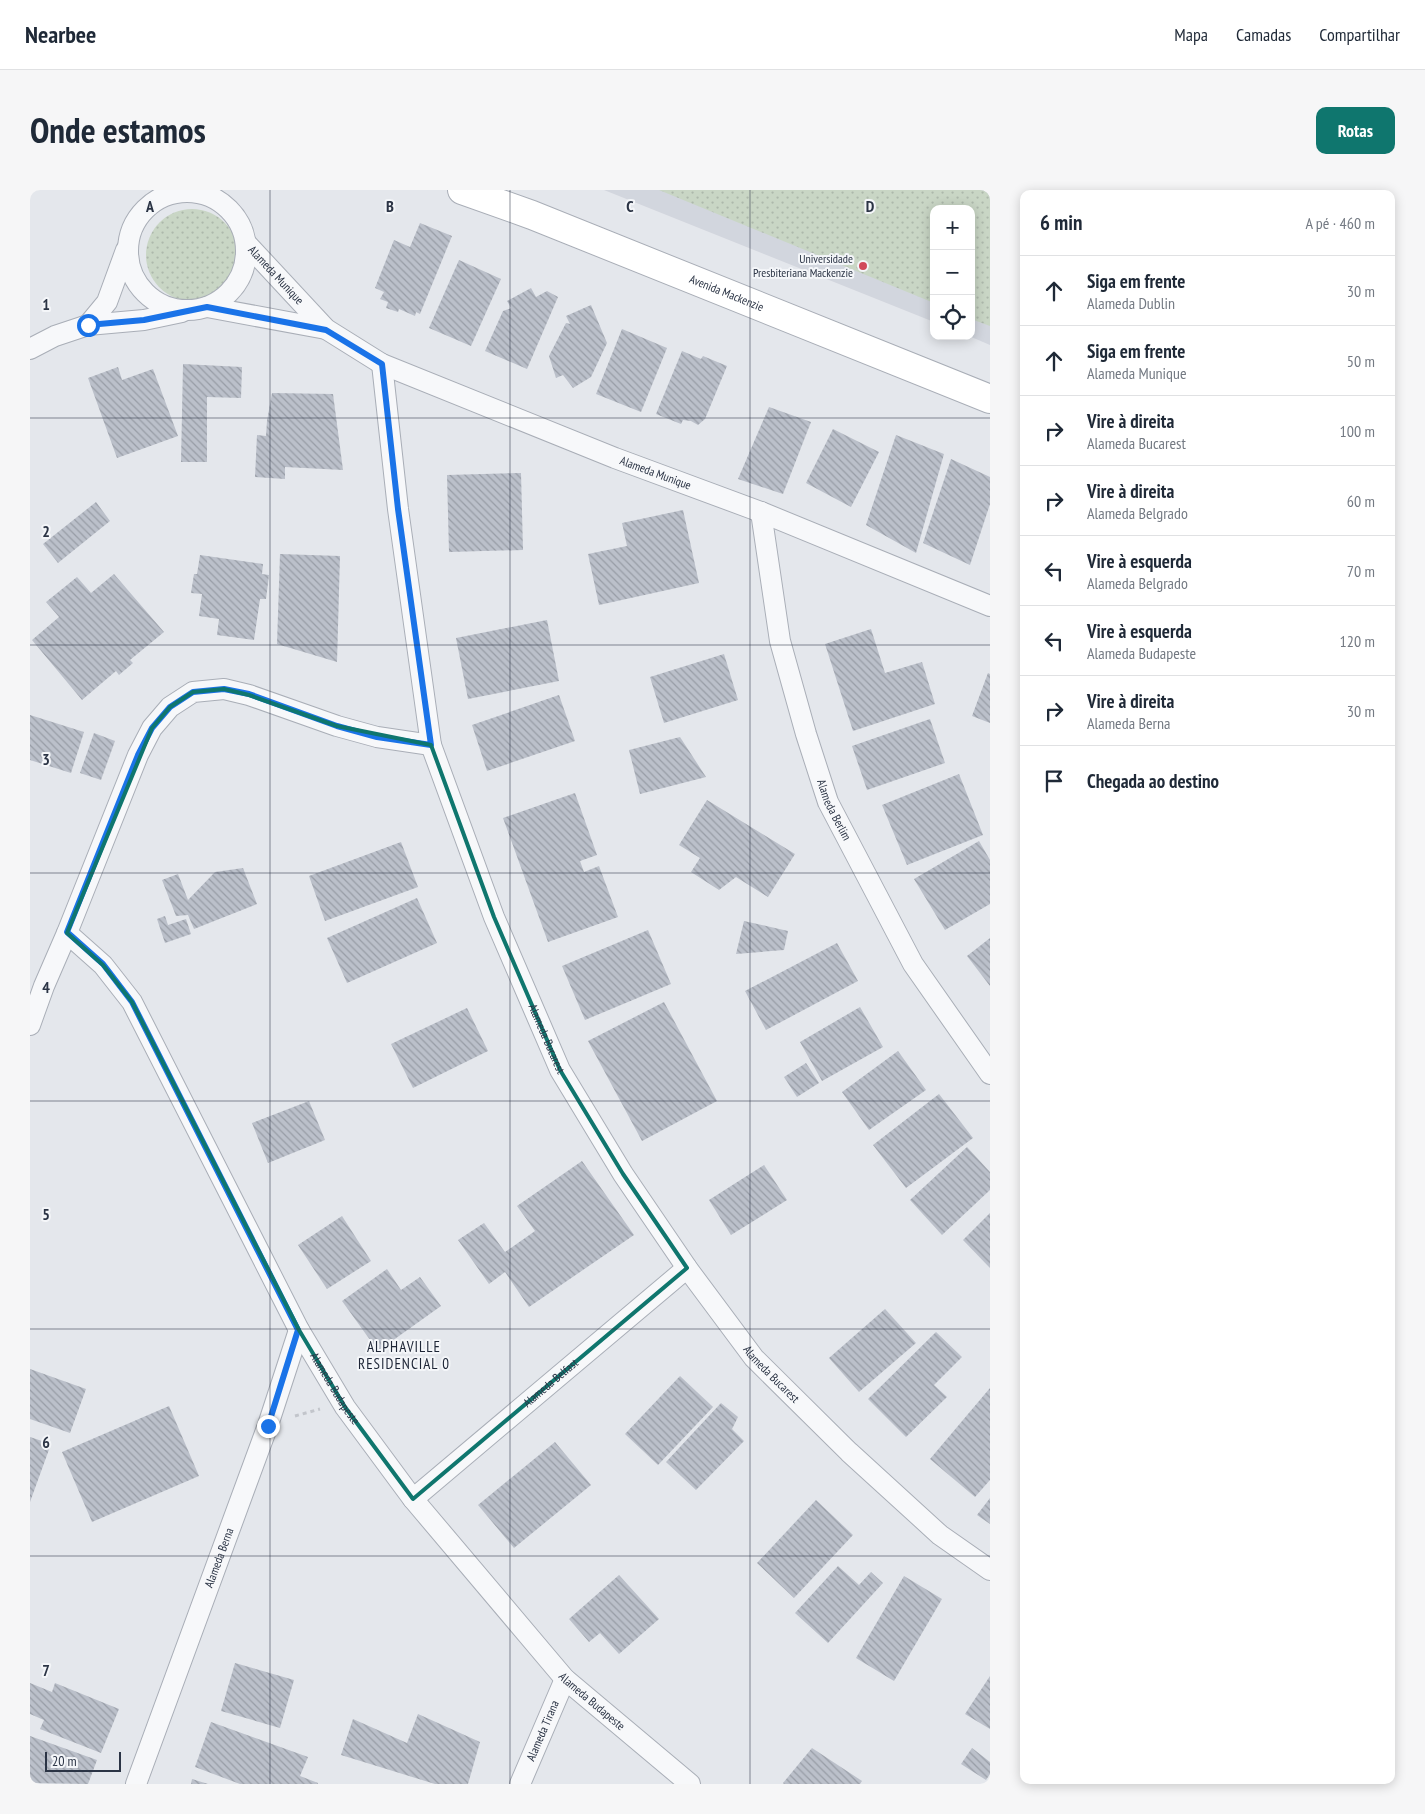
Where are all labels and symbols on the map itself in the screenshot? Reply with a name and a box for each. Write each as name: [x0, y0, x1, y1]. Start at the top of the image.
text: A: [145, 196, 155, 216]
text: B: [386, 196, 394, 216]
text: C: [626, 196, 634, 216]
text: D: [866, 196, 875, 216]
street label: Alameda Munique: [245, 242, 307, 307]
place label: Universidade Presbiteriana Mackenzie: [753, 251, 853, 280]
marker: Universidade Presbiteriana Mackenzie: [857, 260, 869, 272]
street label: Avenida Mackenzie: [687, 271, 766, 314]
text: 1: [42, 294, 50, 314]
route start: [77, 314, 100, 337]
street label: Alameda Munique: [618, 453, 693, 493]
text: 2: [42, 521, 50, 541]
text: 3: [42, 749, 50, 769]
street label: Alameda Berlim: [814, 777, 855, 843]
text: 4: [42, 977, 50, 997]
street label: Alameda Bucarest: [525, 1002, 569, 1077]
text: 5: [42, 1204, 50, 1224]
district label: ALPHAVILLE RESIDENCIAL 0: [358, 1337, 450, 1373]
street label: Alameda Bucarest: [740, 1342, 803, 1406]
street label: Alameda Budapeste: [307, 1350, 363, 1427]
street label: Alameda Belfast: [520, 1355, 581, 1410]
route end: [257, 1415, 280, 1438]
text: 6: [42, 1432, 50, 1452]
street label: Alameda Berna: [201, 1525, 237, 1590]
text: 7: [42, 1660, 50, 1680]
street label: Alameda Budapeste: [556, 1669, 628, 1733]
street label: Alameda Tirana: [523, 1698, 562, 1763]
scale bar: [45, 1749, 121, 1772]

